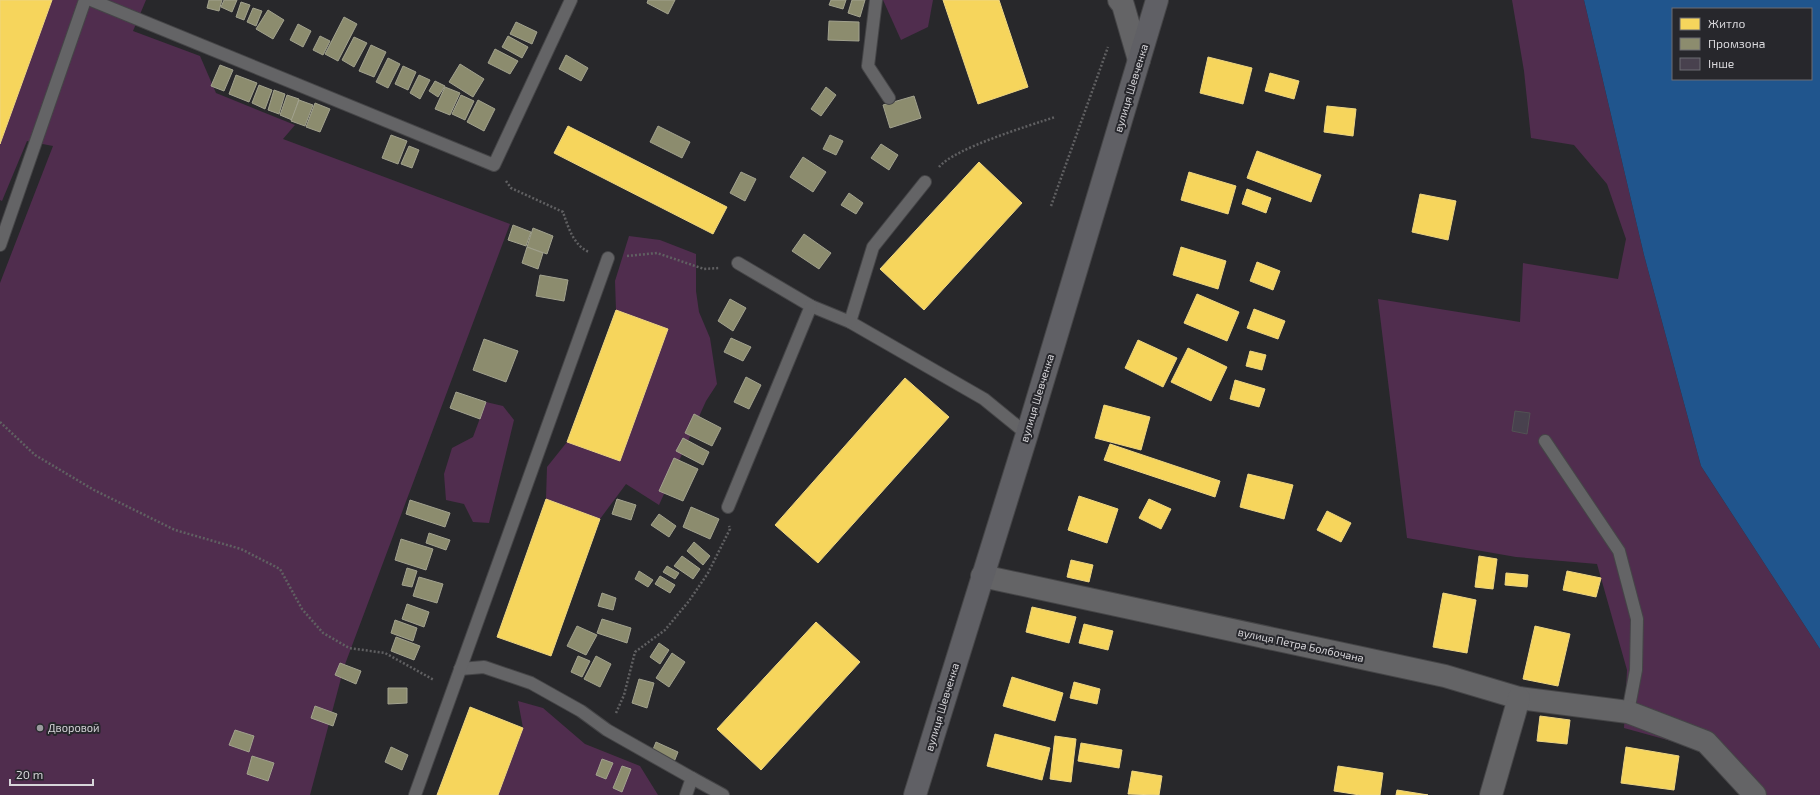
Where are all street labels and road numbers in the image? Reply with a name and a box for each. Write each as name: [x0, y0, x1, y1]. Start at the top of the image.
street label: вулиця Шевченка: [1111, 42, 1151, 134]
street label: вулиця Шевченка: [1017, 352, 1057, 444]
street label: вулиця Петра Болбочана: [1237, 625, 1365, 665]
street label: вулиця Шевченка: [922, 661, 962, 753]

